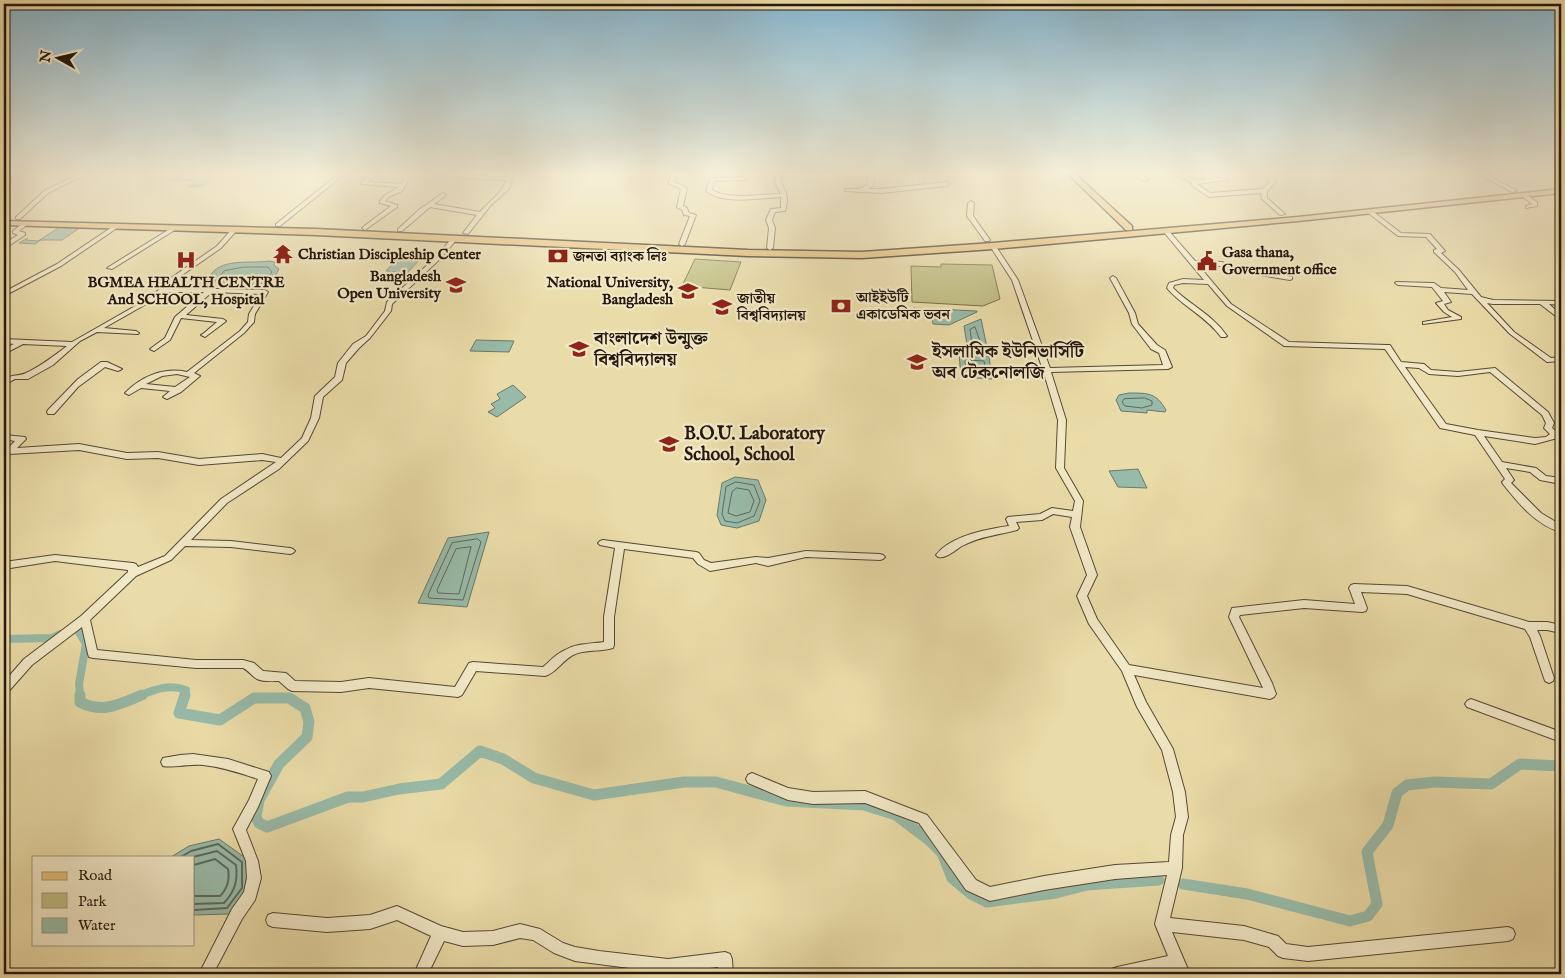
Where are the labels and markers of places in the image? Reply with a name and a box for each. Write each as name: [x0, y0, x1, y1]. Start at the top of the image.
temple icon: Christian Discipleship Center: [272, 243, 294, 265]
place label: Gasa thana, Government office: [1222, 243, 1337, 279]
place label: Christian Discipleship Center: [298, 245, 481, 264]
bank icon: জনতা ব্যাংক লিঃ: [547, 245, 569, 267]
place label: জনতা ব্যাংক লিঃ: [572, 247, 667, 266]
hospital icon: BGMEA HEALTH CENTRE And SCHOOL, Hospital: [175, 249, 197, 271]
public building icon: Gasa thana, Government office: [1196, 250, 1218, 272]
place label: Bangladesh Open University: [337, 267, 442, 303]
place label: BGMEA HEALTH CENTRE And SCHOOL, Hospital: [87, 273, 285, 309]
place label: National University, Bangladesh: [546, 273, 674, 309]
school or university icon: Bangladesh Open University: [445, 274, 467, 296]
school or university icon: National University, Bangladesh: [677, 280, 699, 302]
place label: আইইউটি একাডেমিক ভবন: [855, 288, 952, 324]
place label: জাতীয় বিশ্ববিদ্যালয়: [736, 289, 807, 325]
bank icon: আইইউটি একাডেমিক ভবন: [830, 295, 852, 317]
school or university icon: জাতীয় বিশ্ববিদ্যালয়: [711, 296, 733, 318]
place label: বাংলাদেশ উন্মুক্ত বিশ্ববিদ্যালয়: [593, 327, 709, 372]
school or university icon: বাংলাদেশ উন্মুক্ত বিশ্ববিদ্যালয়: [568, 338, 590, 360]
place label: ইসলামিক ইউনিভার্সিটি অব টেকনোলজি: [931, 340, 1085, 385]
school or university icon: ইসলামিক ইউনিভার্সিটি অব টেকনোলজি: [906, 351, 928, 373]
place label: B.O.U. Laboratory School, School: [684, 423, 826, 467]
school or university icon: B.O.U. Laboratory School, School: [658, 433, 680, 455]

